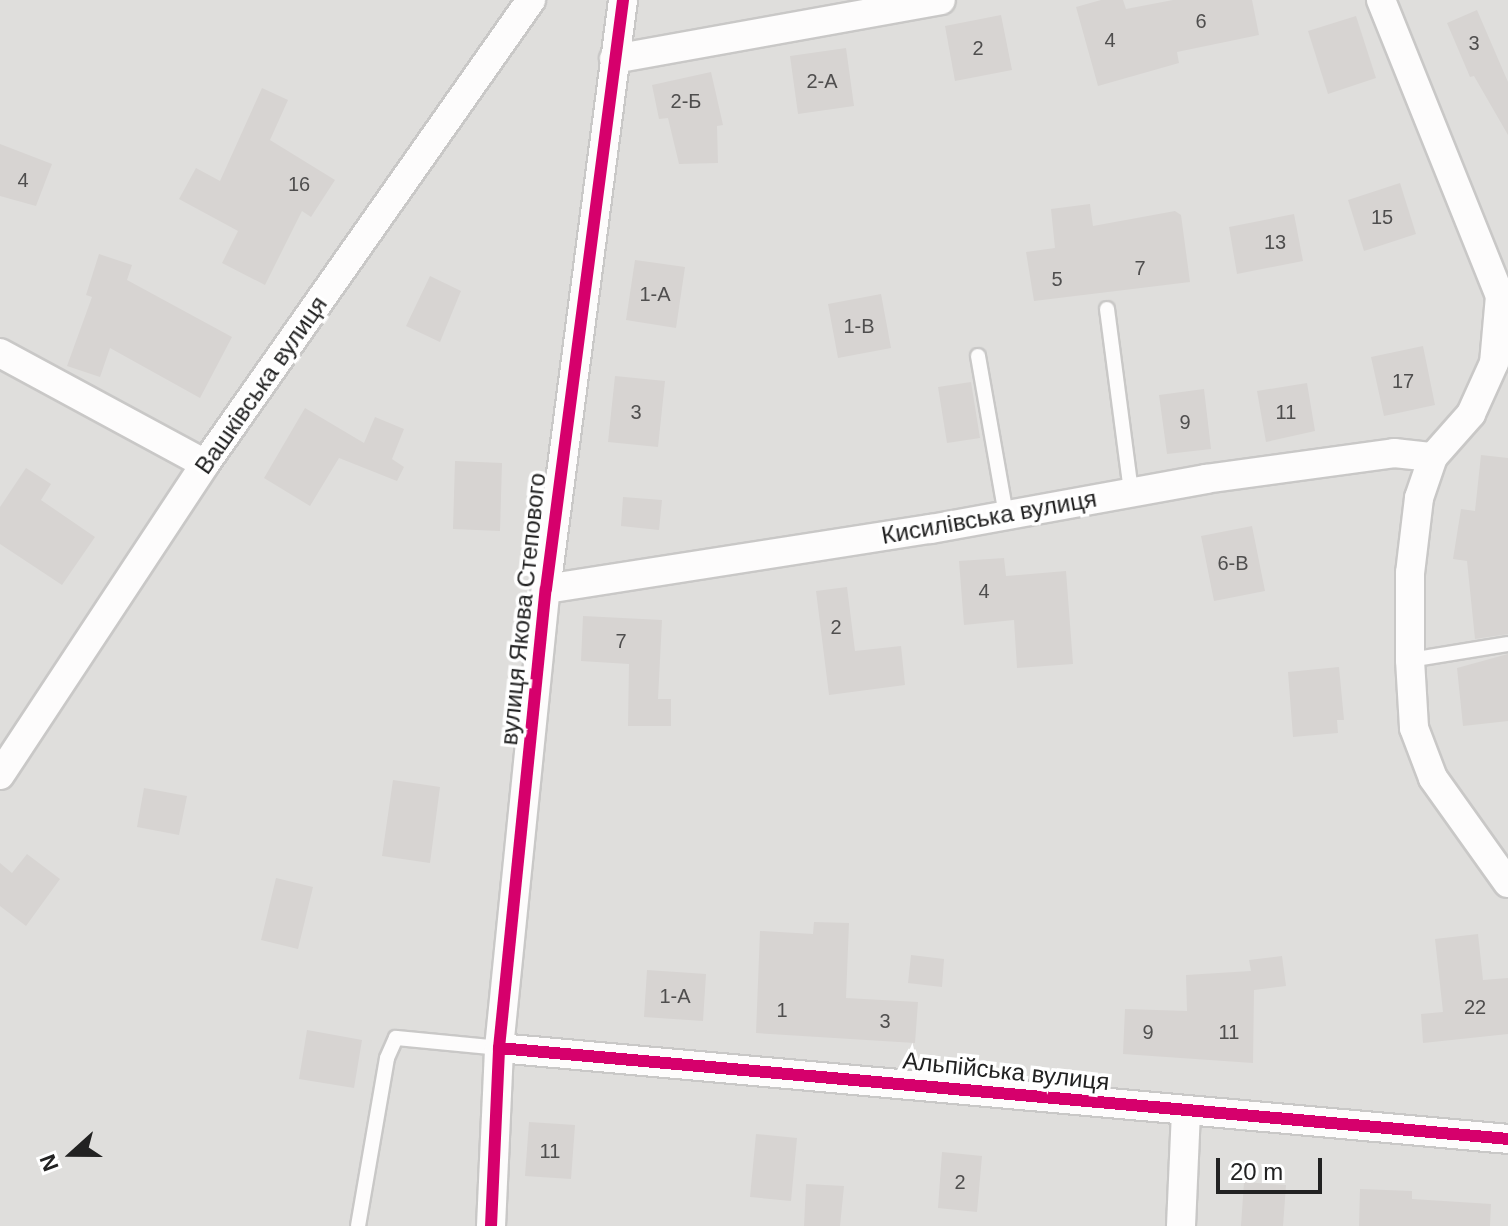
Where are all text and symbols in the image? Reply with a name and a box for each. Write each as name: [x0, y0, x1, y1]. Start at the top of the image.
house number: 6: [1195, 9, 1207, 33]
house number: 4: [1104, 28, 1116, 52]
house number: 3: [1468, 31, 1480, 55]
house number: 2: [972, 36, 984, 60]
house number: 2-А: [806, 69, 838, 93]
house number: 2-Б: [671, 89, 701, 113]
house number: 4: [17, 168, 29, 192]
house number: 16: [288, 172, 310, 196]
house number: 15: [1371, 205, 1393, 229]
house number: 13: [1264, 230, 1286, 254]
house number: 7: [1134, 256, 1146, 280]
house number: 5: [1051, 267, 1063, 291]
house number: 1-А: [639, 282, 671, 306]
street label: Вашківська вулиця: [189, 291, 333, 479]
house number: 1-В: [843, 314, 875, 338]
house number: 17: [1392, 369, 1414, 393]
house number: 3: [630, 400, 642, 424]
house number: 11: [1276, 400, 1296, 424]
house number: 9: [1179, 410, 1191, 434]
street label: вулиця Якова Степового: [494, 471, 552, 747]
street label: Кисилівська вулиця: [879, 484, 1099, 550]
house number: 6-В: [1217, 551, 1249, 575]
house number: 4: [978, 579, 990, 603]
house number: 2: [830, 615, 842, 639]
house number: 7: [615, 629, 627, 653]
house number: 1-А: [659, 984, 691, 1008]
house number: 22: [1464, 995, 1486, 1019]
house number: 1: [776, 998, 788, 1022]
house number: 3: [879, 1009, 891, 1033]
house number: 9: [1142, 1020, 1154, 1044]
house number: 11: [1219, 1020, 1239, 1044]
street label: Альпійська вулиця: [901, 1046, 1111, 1096]
north arrow: [32, 1114, 112, 1194]
house number: 11: [540, 1139, 560, 1163]
scale bar: [1220, 1142, 1326, 1192]
text: N: [35, 1151, 64, 1175]
text: 20 m: [1230, 1158, 1283, 1185]
house number: 2: [954, 1170, 966, 1194]

